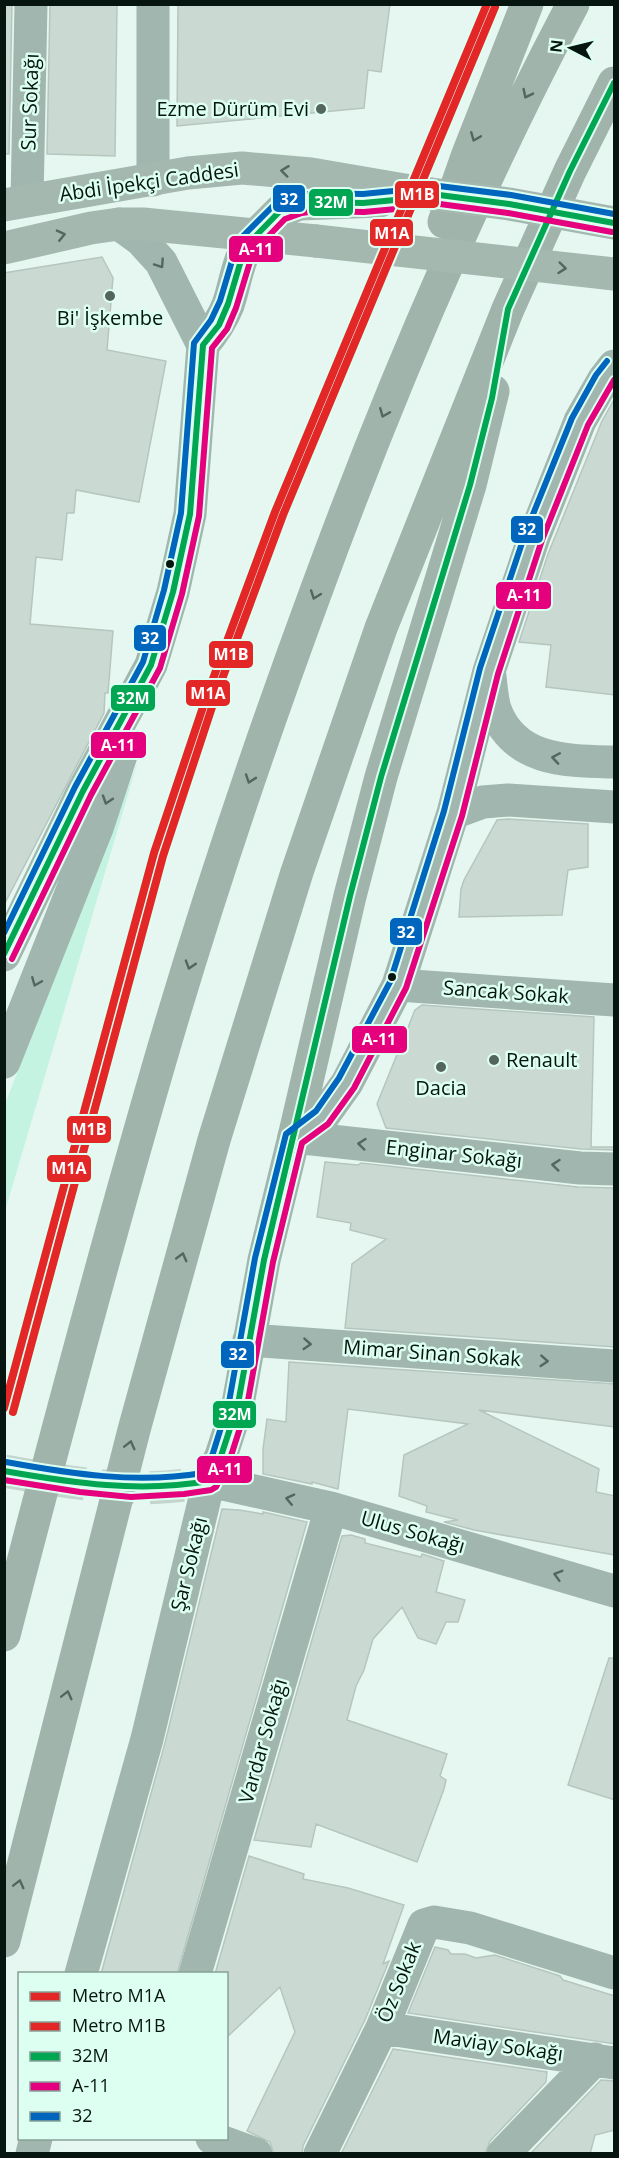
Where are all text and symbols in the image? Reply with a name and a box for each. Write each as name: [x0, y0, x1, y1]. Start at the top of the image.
north arrow: [541, 18, 601, 78]
text: N: [544, 38, 568, 54]
street label: Sur Sokağı: [14, 53, 45, 151]
one-way arrow: [522, 88, 534, 99]
place label: Ezme Dürüm Evi: [156, 95, 309, 122]
marker: Ezme Dürüm Evi: [314, 102, 328, 116]
one-way arrow: [469, 131, 482, 142]
street label: Abdi İpekçi Caddesi: [58, 156, 240, 207]
one-way arrow: [281, 165, 290, 178]
line badge: M1B: [394, 180, 440, 209]
text: M1B: [400, 183, 434, 205]
line badge: 32: [272, 184, 306, 213]
text: 32: [280, 188, 298, 210]
line badge: 32M: [308, 188, 354, 217]
text: 32M: [314, 191, 348, 213]
line badge: M1A: [369, 218, 414, 247]
text: M1A: [374, 222, 411, 244]
one-way arrow: [56, 230, 66, 243]
line badge: A-11: [228, 235, 284, 263]
text: A-11: [239, 238, 273, 260]
one-way arrow: [153, 257, 164, 268]
one-way arrow: [557, 262, 566, 274]
marker: Bi' İşkembe: [103, 289, 117, 303]
place label: Bi' İşkembe: [57, 304, 163, 331]
one-way arrow: [379, 407, 391, 418]
line badge: 32: [510, 515, 544, 544]
text: 32: [518, 518, 536, 540]
unlabelled marker: [164, 558, 176, 570]
line badge: A-11: [495, 581, 552, 610]
text: A-11: [507, 584, 541, 606]
one-way arrow: [309, 590, 322, 600]
line badge: 32: [133, 624, 167, 652]
text: 32: [141, 627, 159, 649]
line badge: M1B: [208, 640, 254, 669]
text: M1B: [214, 643, 248, 665]
line badge: M1A: [185, 679, 231, 707]
text: M1A: [190, 682, 227, 704]
line badge: 32M: [110, 684, 156, 712]
text: 32M: [116, 687, 150, 709]
line badge: A-11: [90, 731, 147, 759]
text: A-11: [101, 734, 135, 756]
one-way arrow: [552, 752, 562, 765]
one-way arrow: [244, 773, 257, 784]
one-way arrow: [101, 794, 114, 805]
line badge: 32: [389, 917, 423, 946]
text: 32: [397, 921, 415, 943]
one-way arrow: [185, 959, 197, 970]
unlabelled marker: [386, 971, 398, 983]
street label: Sancak Sokak: [442, 974, 570, 1009]
one-way arrow: [31, 976, 43, 987]
line badge: A-11: [351, 1025, 408, 1054]
text: A-11: [362, 1028, 396, 1050]
place label: Renault: [506, 1046, 577, 1073]
marker: Renault: [487, 1053, 501, 1067]
marker: Dacia: [434, 1060, 448, 1074]
place label: Dacia: [415, 1074, 467, 1101]
line badge: M1B: [66, 1115, 112, 1144]
text: M1B: [72, 1118, 106, 1140]
street label: Enginar Sokağı: [385, 1133, 523, 1174]
one-way arrow: [358, 1138, 367, 1151]
line badge: M1A: [46, 1154, 92, 1183]
text: M1A: [51, 1157, 88, 1179]
one-way arrow: [552, 1160, 561, 1172]
one-way arrow: [175, 1252, 187, 1263]
street label: Mimar Sinan Sokak: [342, 1333, 522, 1372]
one-way arrow: [303, 1337, 312, 1350]
line badge: 32: [220, 1340, 255, 1369]
text: 32: [229, 1343, 247, 1365]
one-way arrow: [539, 1354, 548, 1367]
line badge: 32M: [212, 1400, 257, 1429]
text: 32M: [218, 1403, 252, 1425]
one-way arrow: [123, 1440, 135, 1451]
line badge: A-11: [196, 1455, 253, 1484]
text: A-11: [208, 1458, 242, 1480]
one-way arrow: [285, 1493, 295, 1506]
street label: Ulus Sokağı: [358, 1504, 468, 1559]
street label: Şar Sokağı: [164, 1514, 213, 1614]
one-way arrow: [553, 1569, 563, 1582]
street label: Vardar Sokağı: [232, 1675, 293, 1806]
one-way arrow: [59, 1690, 72, 1700]
one-way arrow: [11, 1879, 24, 1889]
street label: Öz Sokak: [370, 1937, 427, 2026]
legend: [18, 1972, 228, 2140]
text: Metro M1A: [72, 1983, 166, 2007]
text: Metro M1B: [72, 2013, 166, 2037]
street label: Maviay Sokağı: [431, 2022, 565, 2067]
text: 32M: [72, 2043, 109, 2067]
text: A-11: [72, 2073, 110, 2097]
text: 32: [72, 2103, 93, 2127]

